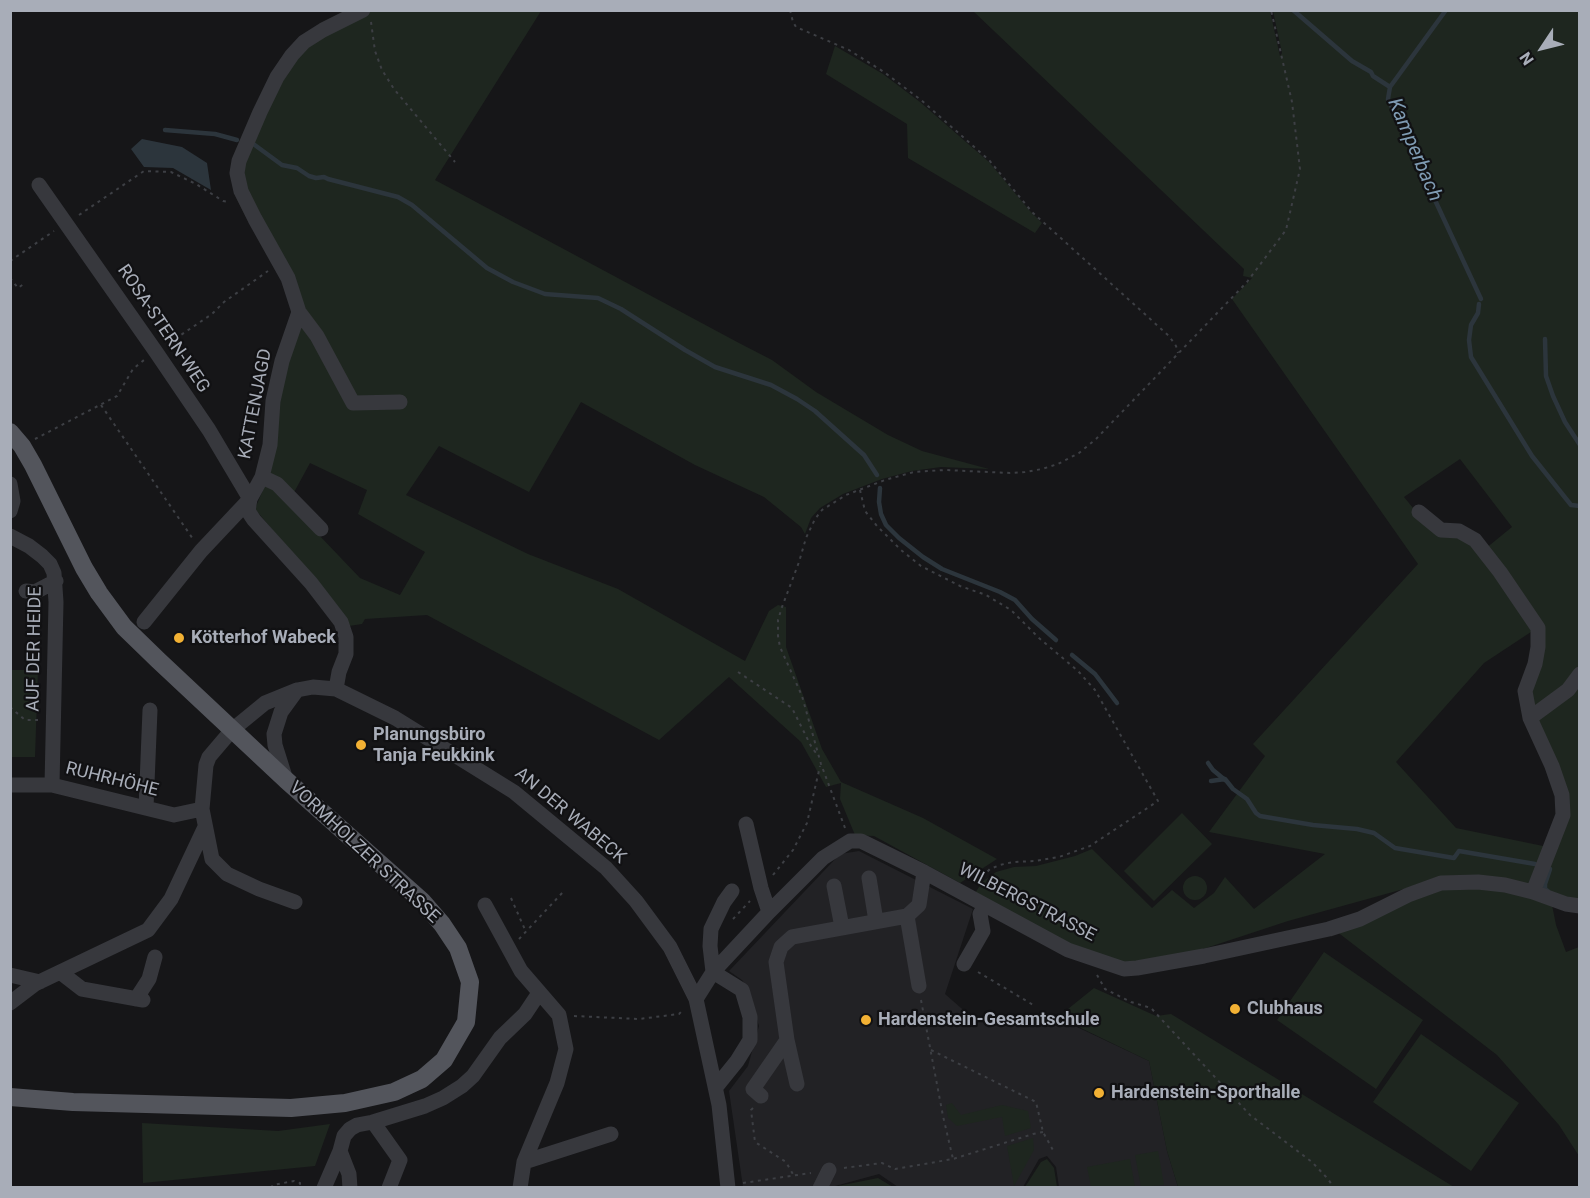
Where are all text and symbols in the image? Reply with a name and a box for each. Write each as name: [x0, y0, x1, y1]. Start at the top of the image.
north arrow: [1512, 18, 1572, 78]
text: N: [1516, 49, 1538, 69]
water label: Kamperbach: [1382, 95, 1446, 205]
street label: ROSA-STERN-WEG: [112, 261, 214, 397]
street label: KATTENJAGD: [235, 347, 277, 461]
street label: AUF DER HEIDE: [23, 586, 47, 712]
place label: Kötterhof Wabeck: [191, 627, 336, 649]
marker: Kötterhof Wabeck: [172, 631, 186, 645]
place label: Planungsbüro Tanja Feukkink: [373, 724, 495, 766]
marker: Planungsbüro Tanja Feukkink: [354, 738, 368, 752]
street label: RUHRHÖHE: [63, 758, 161, 802]
street label: AN DER WABECK: [510, 763, 630, 869]
street label: VORMHOLZER STRASSE: [284, 778, 444, 928]
street label: WILBERGSTRASSE: [955, 859, 1099, 947]
place label: Clubhaus: [1247, 998, 1323, 1020]
marker: Clubhaus: [1228, 1002, 1242, 1016]
place label: Hardenstein-Gesamtschule: [878, 1009, 1100, 1031]
marker: Hardenstein-Gesamtschule: [859, 1013, 873, 1027]
place label: Hardenstein-Sporthalle: [1111, 1082, 1300, 1104]
marker: Hardenstein-Sporthalle: [1092, 1086, 1106, 1100]

